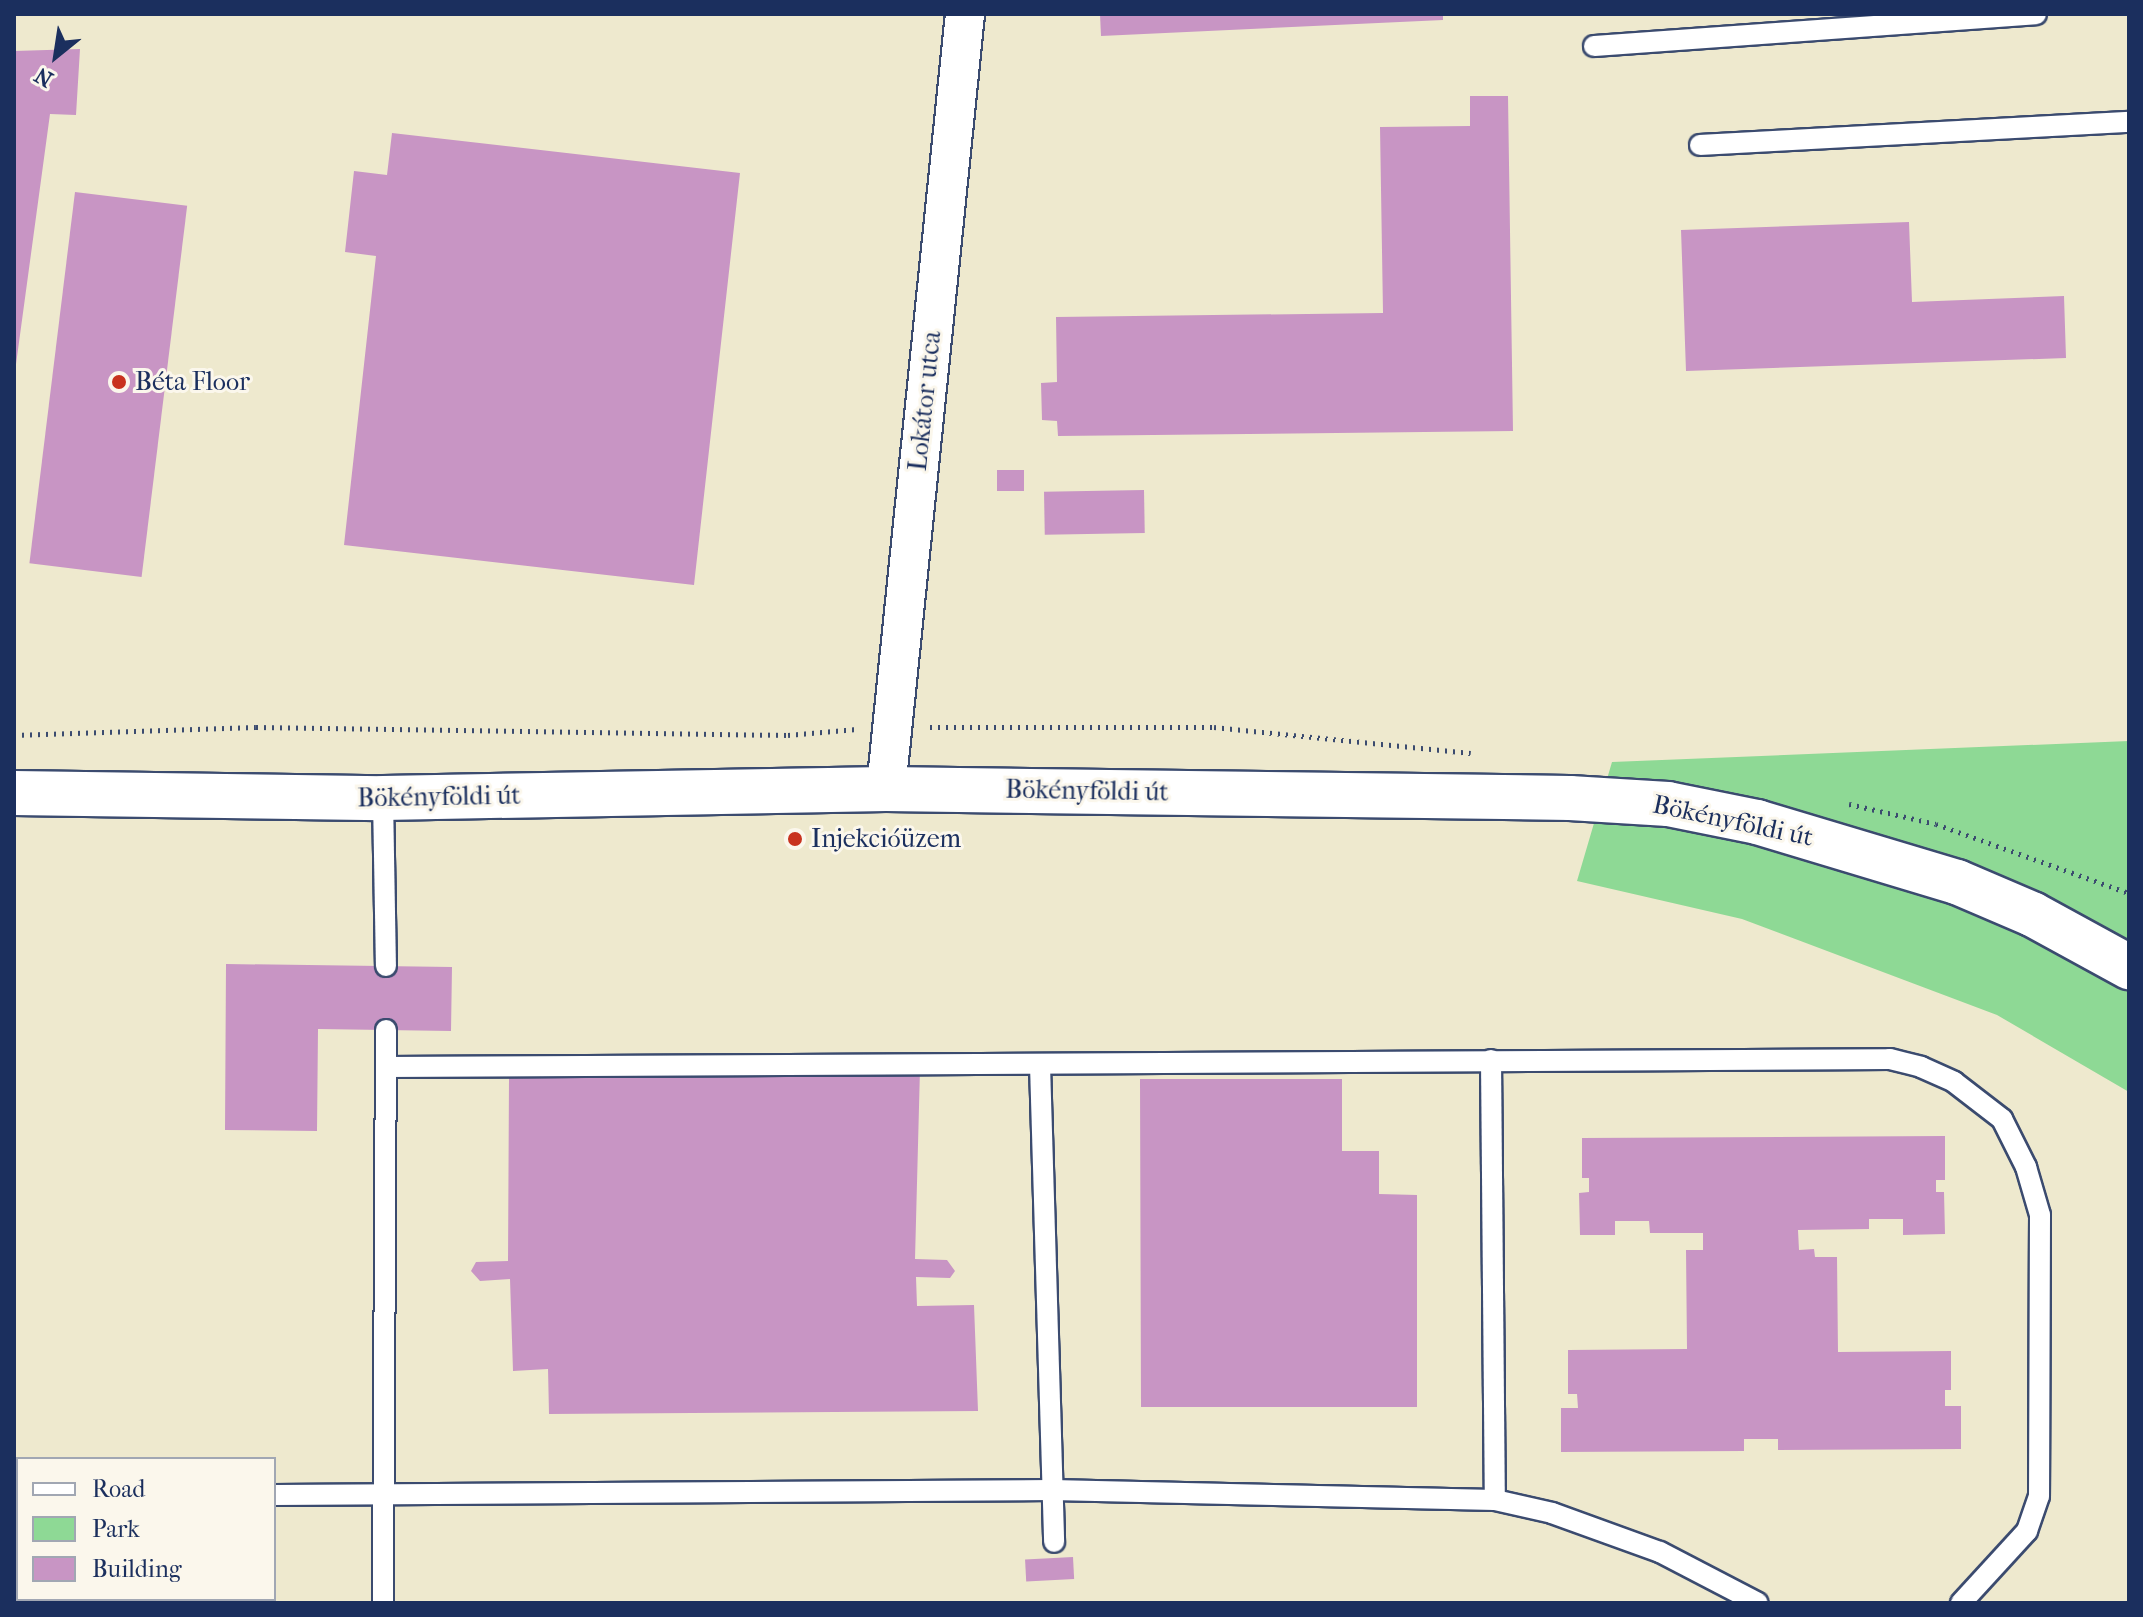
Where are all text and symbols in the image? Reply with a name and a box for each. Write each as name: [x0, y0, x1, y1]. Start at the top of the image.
north arrow: [16, 16, 96, 96]
text: N: [30, 61, 58, 92]
street label: Lokátor utca: [902, 330, 948, 472]
place label: Béta Floor: [135, 366, 250, 398]
marker: Béta Floor: [110, 373, 128, 391]
street label: Bökényföldi út: [1005, 774, 1169, 808]
street label: Bökényföldi út: [357, 780, 521, 814]
street label: Bökényföldi út: [1650, 789, 1816, 853]
place label: Injekcióüzem: [811, 823, 961, 855]
marker: Injekcióüzem: [786, 830, 804, 848]
legend: [16, 1457, 276, 1601]
text: Road: [92, 1475, 145, 1503]
text: Park: [92, 1515, 140, 1543]
text: Building: [92, 1555, 182, 1583]

